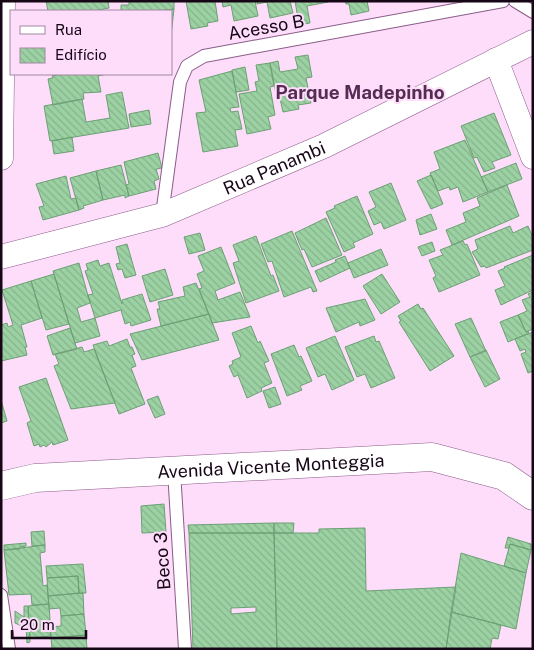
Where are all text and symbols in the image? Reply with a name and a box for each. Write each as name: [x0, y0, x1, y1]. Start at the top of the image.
legend: [10, 10, 172, 75]
street label: Acesso B: [226, 10, 306, 44]
text: Rua: [55, 21, 82, 38]
text: Edifício: [55, 46, 107, 63]
district label: Parque Madepinho: [275, 81, 445, 103]
street label: Rua Panambi: [220, 136, 328, 198]
street label: Avenida Vicente Monteggia: [157, 449, 385, 482]
street label: Beco 3: [150, 531, 174, 591]
scale bar: [12, 608, 86, 640]
text: 20 m: [20, 616, 55, 633]

